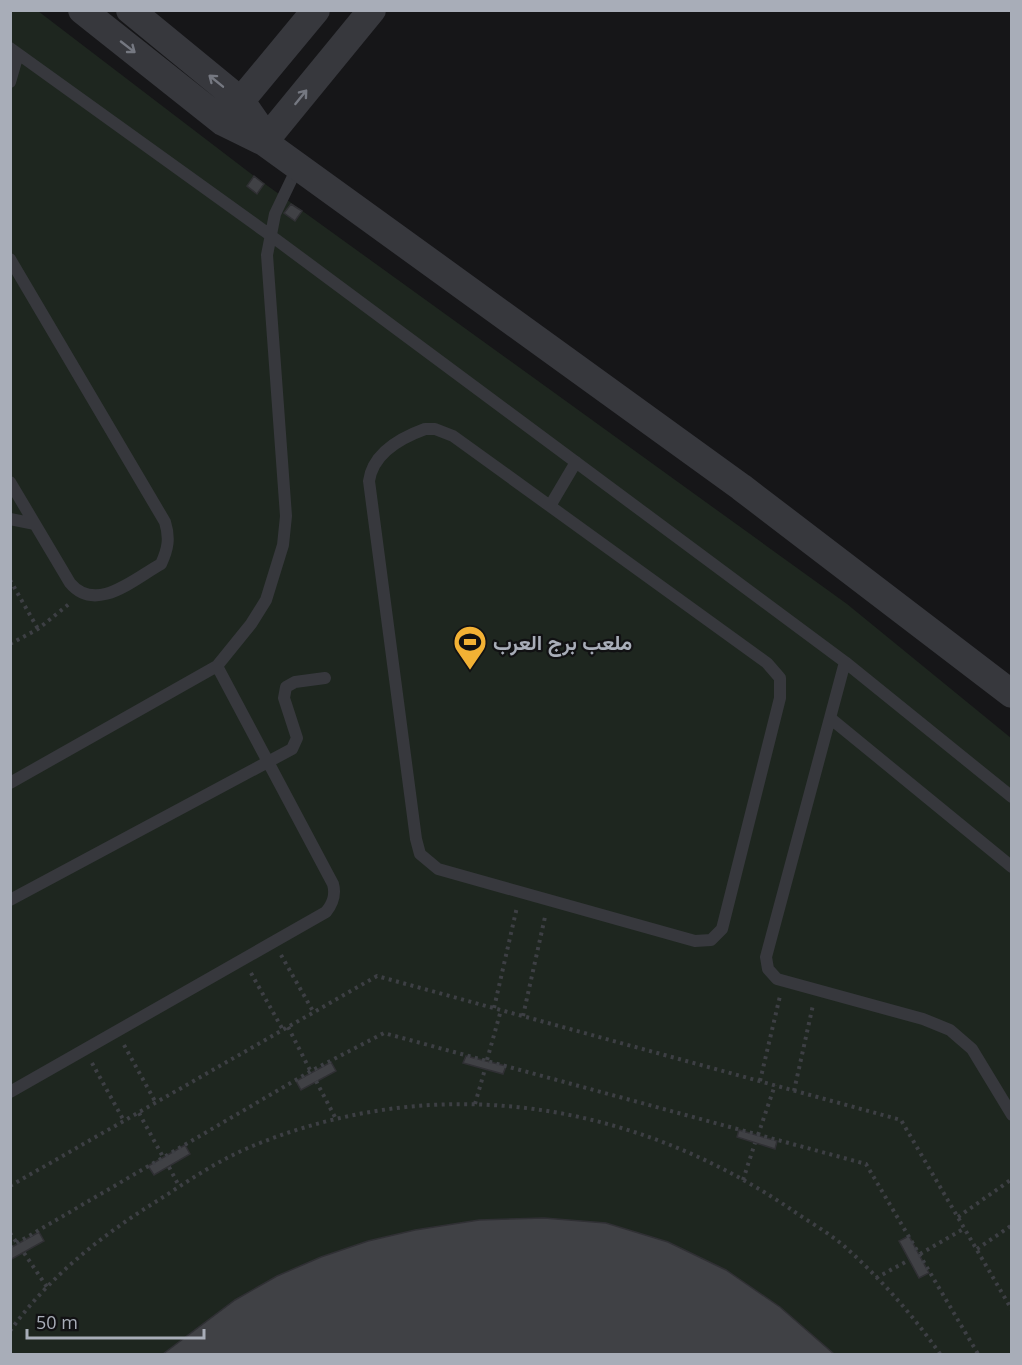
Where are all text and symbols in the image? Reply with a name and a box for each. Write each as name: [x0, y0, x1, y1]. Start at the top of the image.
one-way arrow: [120, 40, 136, 53]
one-way arrow: [208, 74, 224, 87]
one-way arrow: [294, 90, 308, 105]
sports icon: ملعب برج العرب: [452, 624, 488, 671]
place label: ملعب برج العرب: [493, 628, 632, 657]
scale bar: [27, 1302, 204, 1340]
text: 50 m: [36, 1310, 78, 1334]

